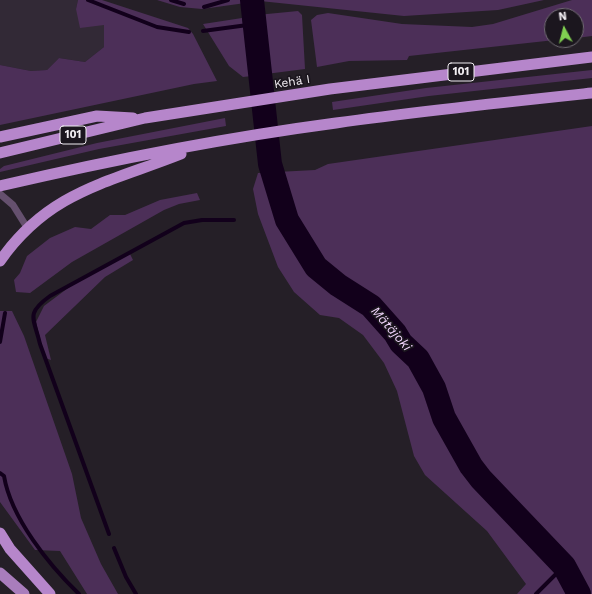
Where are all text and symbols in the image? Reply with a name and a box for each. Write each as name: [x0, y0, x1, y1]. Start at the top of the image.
north arrow: [544, 8, 584, 48]
text: N: [558, 10, 567, 24]
road number: 101: [448, 63, 474, 81]
street label: Kehä I: [273, 72, 311, 92]
road number: 101: [60, 126, 86, 144]
water label: Mätäjoki: [368, 304, 414, 354]

